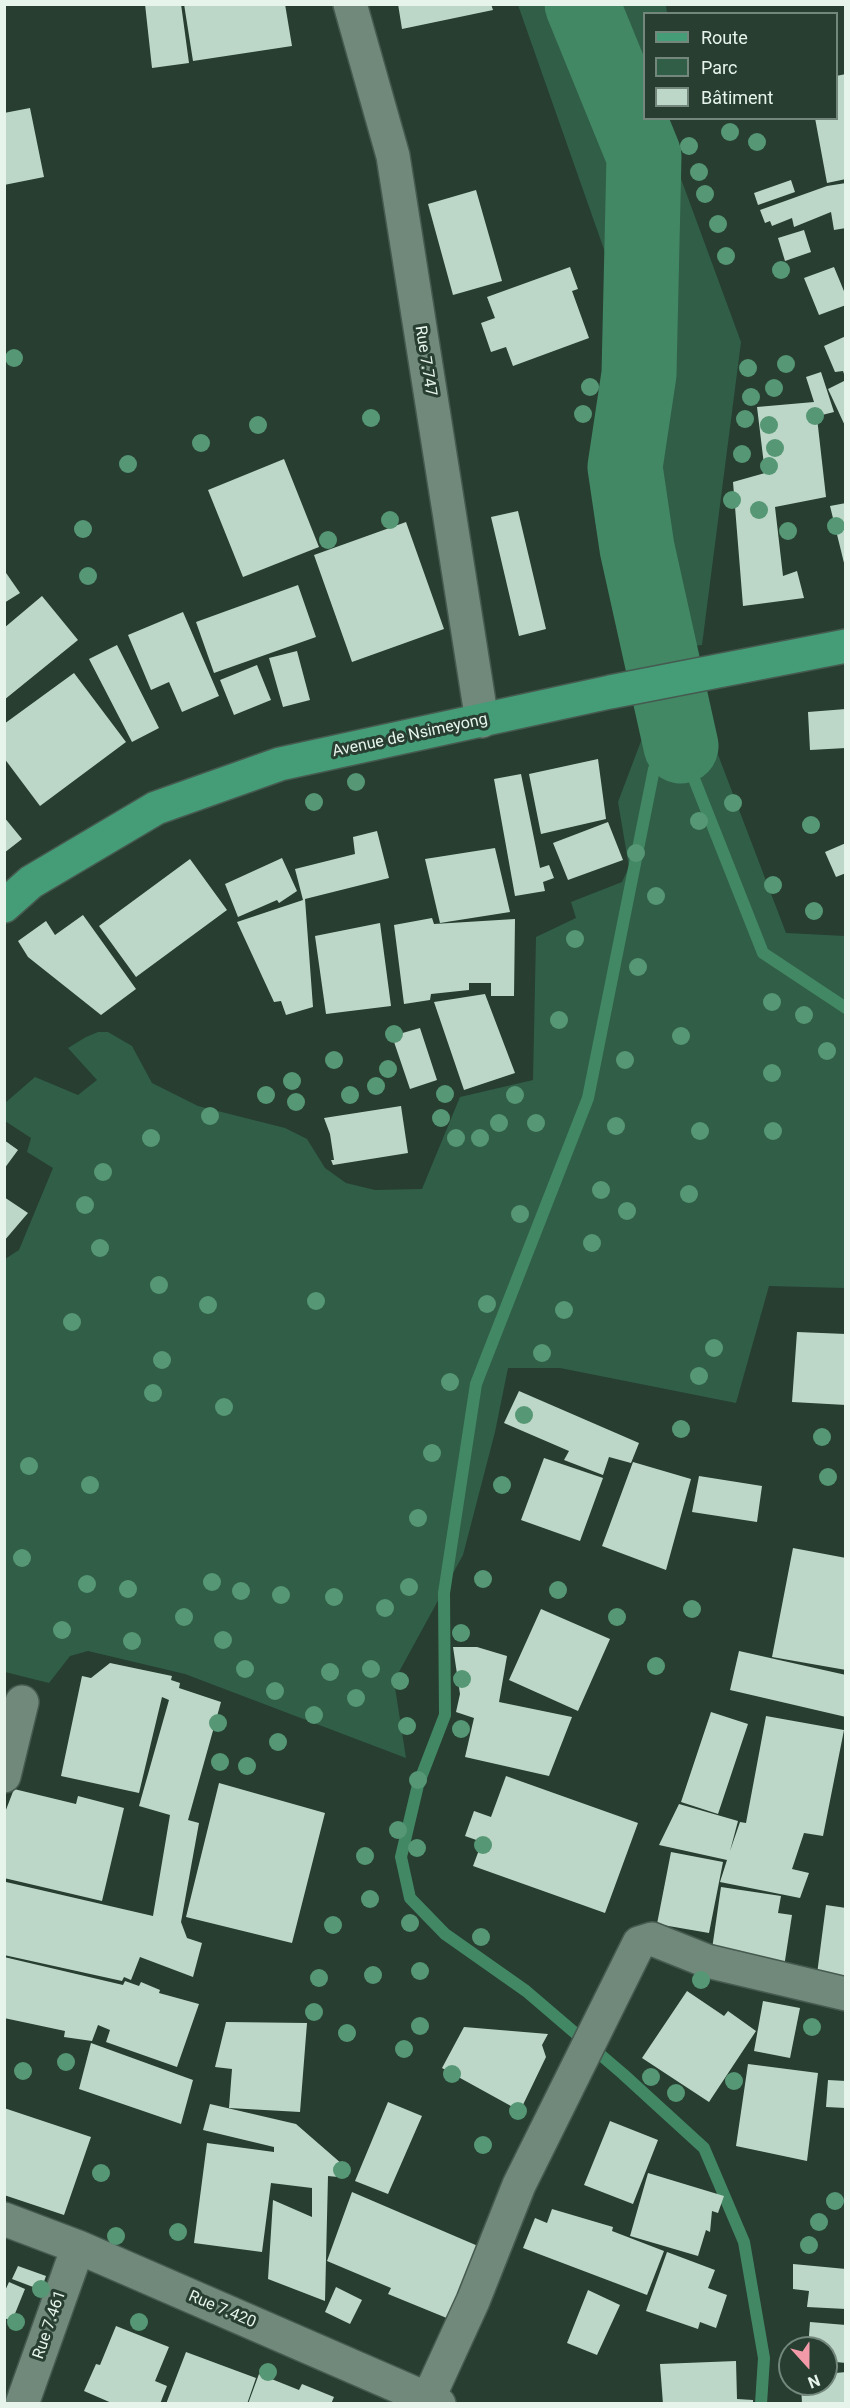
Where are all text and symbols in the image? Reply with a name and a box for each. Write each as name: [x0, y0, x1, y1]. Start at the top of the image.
legend: [643, 12, 838, 120]
text: Route: [701, 27, 748, 48]
text: Parc: [701, 57, 737, 78]
text: Bâtiment: [701, 87, 773, 108]
street label: Rue 7.747: [410, 324, 440, 398]
street label: Avenue de Nsimeyong: [331, 710, 489, 762]
street label: Rue 7.420: [185, 2287, 259, 2333]
street label: Rue 7.461: [29, 2288, 71, 2362]
north arrow: [778, 2336, 838, 2396]
text: N: [805, 2371, 823, 2392]

